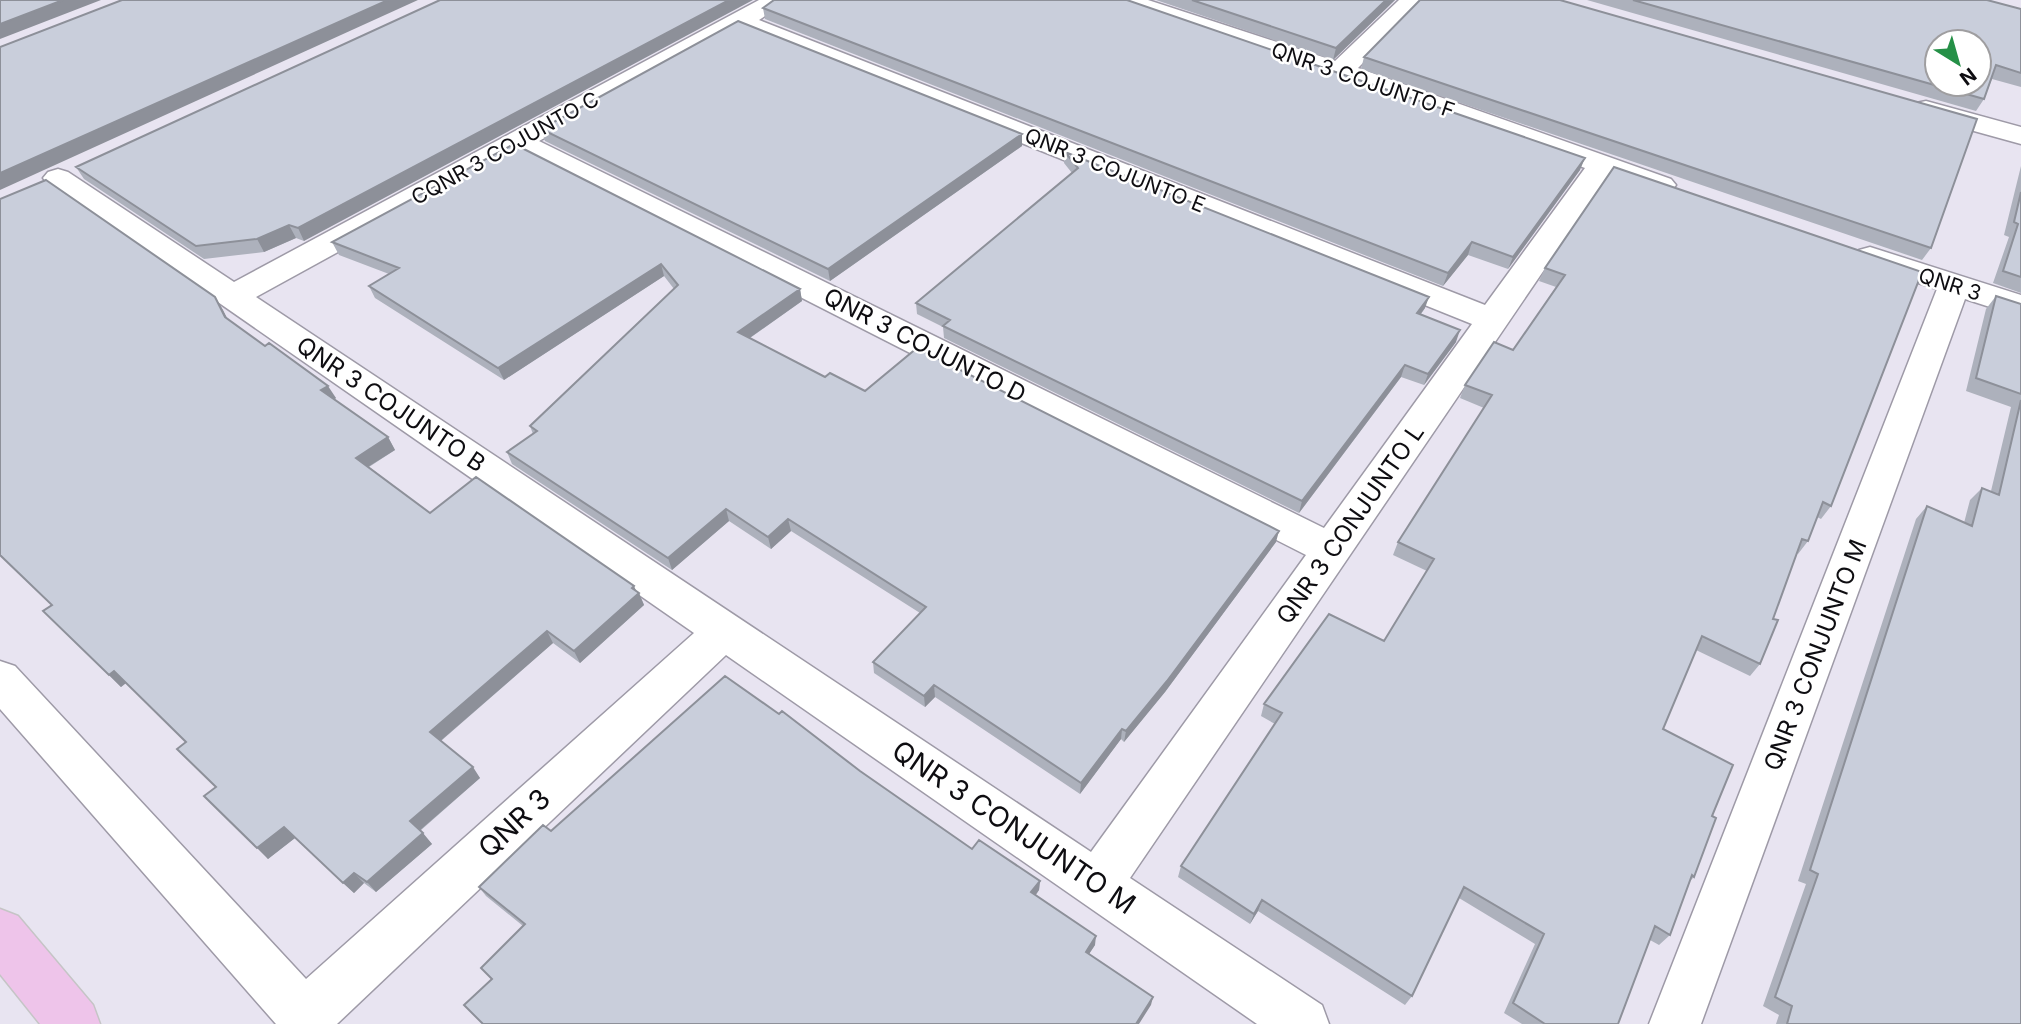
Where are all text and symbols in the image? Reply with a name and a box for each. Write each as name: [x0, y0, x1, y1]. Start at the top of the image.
north arrow: [1923, 28, 1993, 98]
street label: QNR 3 COJUNTO F: [1268, 37, 1458, 123]
text: N: [1955, 63, 1981, 90]
street label: CQNR 3 COJUNTO C: [407, 86, 603, 210]
street label: QNR 3 COJUNTO E: [1021, 122, 1209, 218]
street label: QNR 3: [1916, 262, 1984, 306]
street label: QNR 3 COJUNTO D: [819, 281, 1031, 409]
street label: QNR 3 COJUNTO B: [291, 330, 491, 478]
street label: QNR 3 CONJUNTO L: [1270, 419, 1430, 629]
street label: QNR 3 CONJUNTO M: [1757, 535, 1873, 775]
street label: QNR 3 CONJUNTO M: [886, 733, 1142, 921]
street label: QNR 3: [471, 781, 557, 865]

